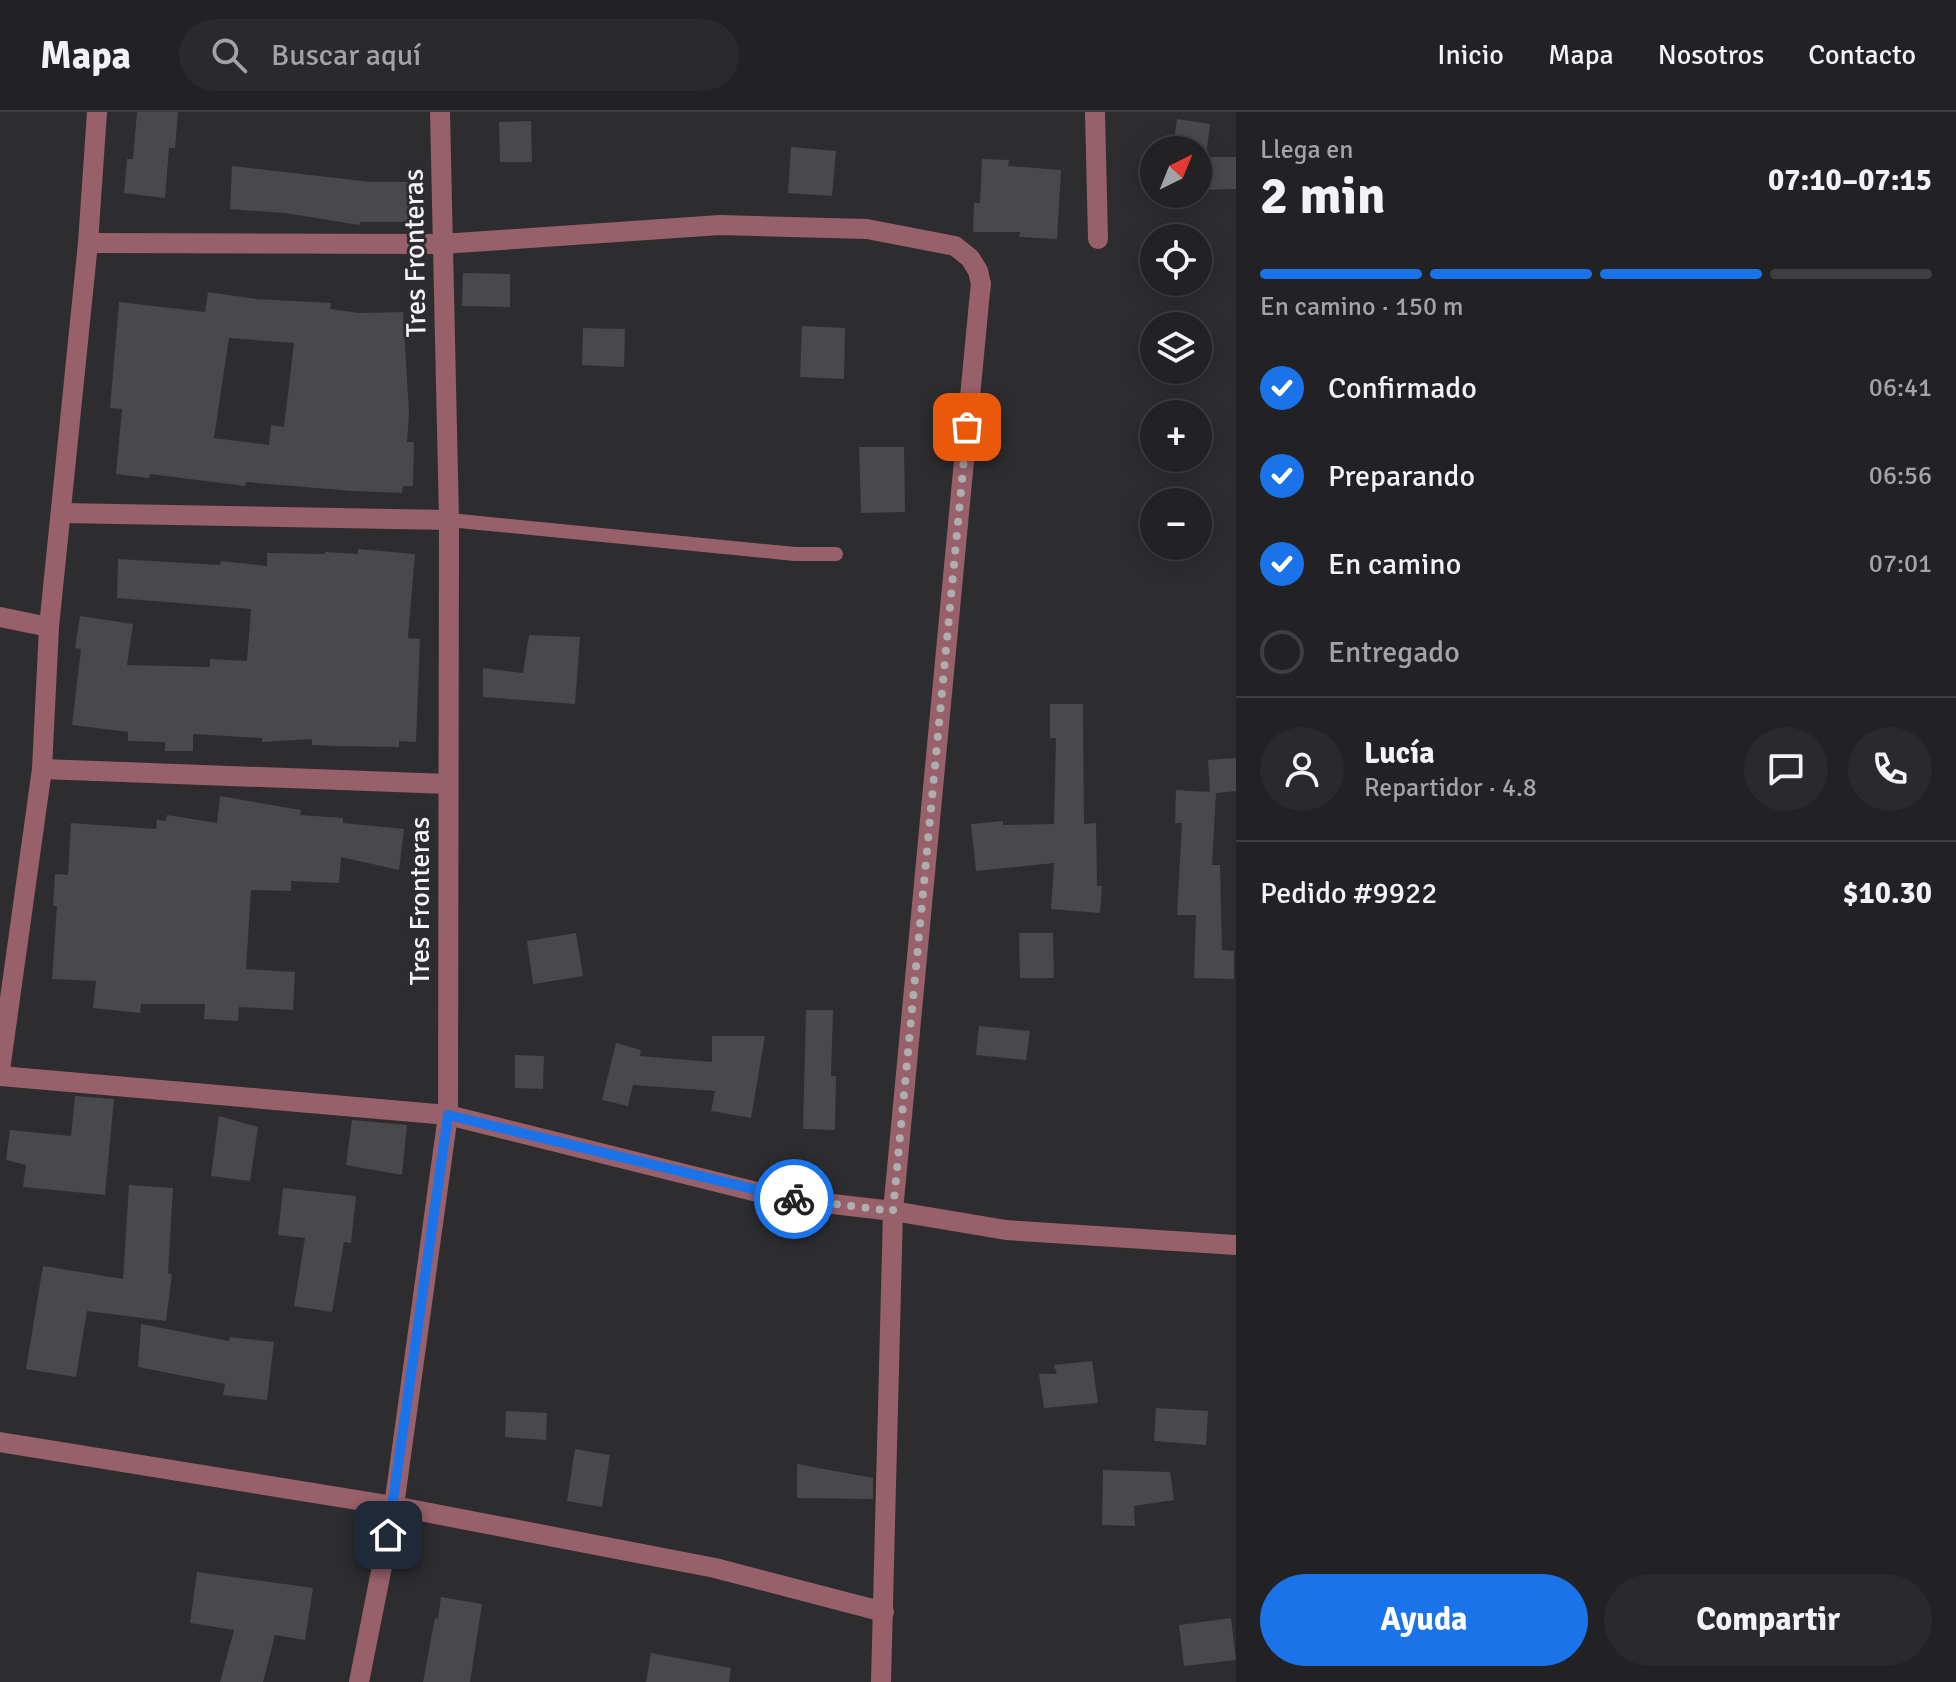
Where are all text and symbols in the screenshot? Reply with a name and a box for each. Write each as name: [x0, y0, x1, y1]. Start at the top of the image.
search box: [179, 19, 739, 91]
text: Mapa: [40, 32, 131, 79]
icon: search: [207, 33, 251, 77]
text: Buscar aquí: [271, 37, 421, 74]
text: Inicio: [1437, 38, 1504, 72]
text: Mapa: [1548, 38, 1614, 72]
text: Nosotros: [1658, 38, 1764, 72]
text: Contacto: [1808, 38, 1916, 72]
text: Llega en: [1260, 134, 1354, 166]
north arrow: [1140, 136, 1212, 208]
map controls: [1140, 136, 1212, 560]
text: 07:10–07:15: [1768, 162, 1932, 199]
text: 2 min: [1260, 164, 1386, 228]
street label: Tres Fronteras: [397, 169, 433, 337]
button: locate: [1140, 224, 1212, 296]
text: En camino · 150 m: [1260, 291, 1463, 323]
button: layers: [1140, 312, 1212, 384]
icon: check: [1260, 366, 1304, 410]
text: Confirmado: [1328, 370, 1477, 407]
text: 06:41: [1869, 372, 1932, 404]
pin: [933, 393, 1001, 461]
button: +: [1140, 400, 1212, 472]
icon: bag: [945, 405, 989, 449]
icon: check: [1260, 454, 1304, 498]
text: Preparando: [1328, 458, 1475, 495]
text: 06:56: [1869, 460, 1932, 492]
button: −: [1140, 488, 1212, 560]
icon: check: [1260, 542, 1304, 586]
text: En camino: [1328, 546, 1461, 583]
text: 07:01: [1869, 548, 1932, 580]
text: Entregado: [1328, 634, 1460, 671]
button: person: [1260, 727, 1344, 811]
button: chat: [1744, 727, 1828, 811]
button: phone: [1848, 727, 1932, 811]
text: Lucía: [1364, 735, 1435, 772]
text: Repartidor · 4.8: [1364, 772, 1537, 804]
street label: Tres Fronteras: [403, 817, 437, 985]
text: Pedido #9922: [1260, 875, 1437, 912]
text: $10.30: [1842, 875, 1932, 912]
courier: [754, 1159, 834, 1239]
icon: bike: [772, 1177, 816, 1221]
pin: [354, 1501, 422, 1569]
icon: home: [366, 1513, 410, 1557]
button: Ayuda: [1260, 1574, 1588, 1666]
button: Compartir: [1604, 1574, 1932, 1666]

